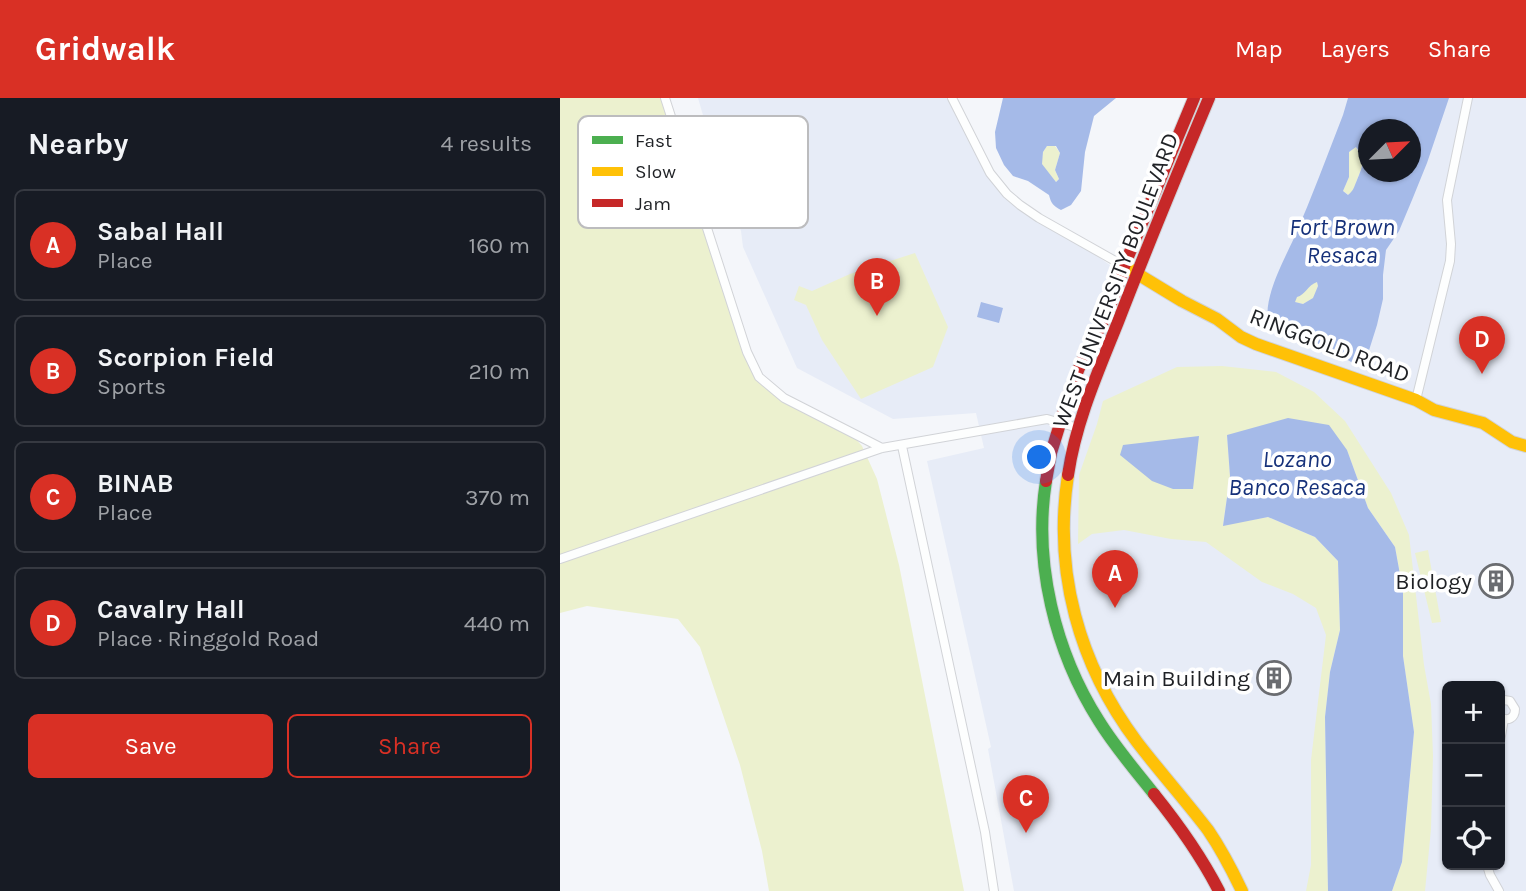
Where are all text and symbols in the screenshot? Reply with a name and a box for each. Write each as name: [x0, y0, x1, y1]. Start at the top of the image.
text: Gridwalk: [35, 30, 175, 68]
text: Map: [1235, 35, 1283, 63]
text: Layers: [1321, 35, 1390, 63]
text: Share: [1428, 35, 1491, 63]
legend: [578, 116, 808, 228]
north arrow: [1358, 119, 1421, 182]
text: Nearby: [28, 126, 128, 162]
street label: WEST UNIVERSITY BOULEVARD: [1047, 129, 1184, 432]
text: 4 results: [440, 130, 532, 157]
text: Fast: [635, 130, 672, 152]
text: Slow: [635, 161, 676, 183]
text: Jam: [635, 193, 671, 215]
water label: Fort Brown Resaca: [1289, 213, 1395, 269]
text: Sabal Hall: [97, 216, 224, 247]
text: A: [46, 232, 60, 259]
text: 160 m: [469, 232, 530, 259]
text: Place: [97, 247, 153, 274]
pin: B: [854, 258, 900, 316]
street label: RINGGOLD ROAD: [1246, 303, 1414, 388]
pin: D: [1459, 316, 1505, 374]
text: Scorpion Field: [97, 342, 275, 373]
text: B: [46, 358, 60, 385]
text: 210 m: [468, 358, 530, 385]
text: Sports: [97, 373, 166, 400]
your location: [1022, 440, 1056, 474]
water label: Lozano Banco Resaca: [1228, 445, 1366, 501]
text: BINAB: [97, 468, 174, 499]
text: C: [46, 484, 60, 511]
text: 370 m: [465, 484, 530, 511]
text: Place: [97, 499, 153, 526]
pin: A: [1092, 550, 1138, 608]
building icon: Biology: [1477, 562, 1515, 600]
place label: Biology: [1395, 568, 1472, 595]
text: Cavalry Hall: [97, 594, 245, 625]
text: D: [45, 610, 61, 637]
text: 440 m: [464, 610, 530, 637]
text: Place · Ringgold Road: [97, 625, 319, 652]
building icon: Main Building: [1255, 659, 1293, 697]
place label: Main Building: [1103, 665, 1250, 692]
map controls: [1442, 681, 1505, 870]
button: +: [1442, 681, 1505, 744]
button: Save: [28, 714, 273, 778]
button: Share: [287, 714, 532, 778]
button: −: [1442, 744, 1505, 807]
pin: C: [1003, 775, 1049, 833]
button: locate: [1442, 807, 1505, 870]

